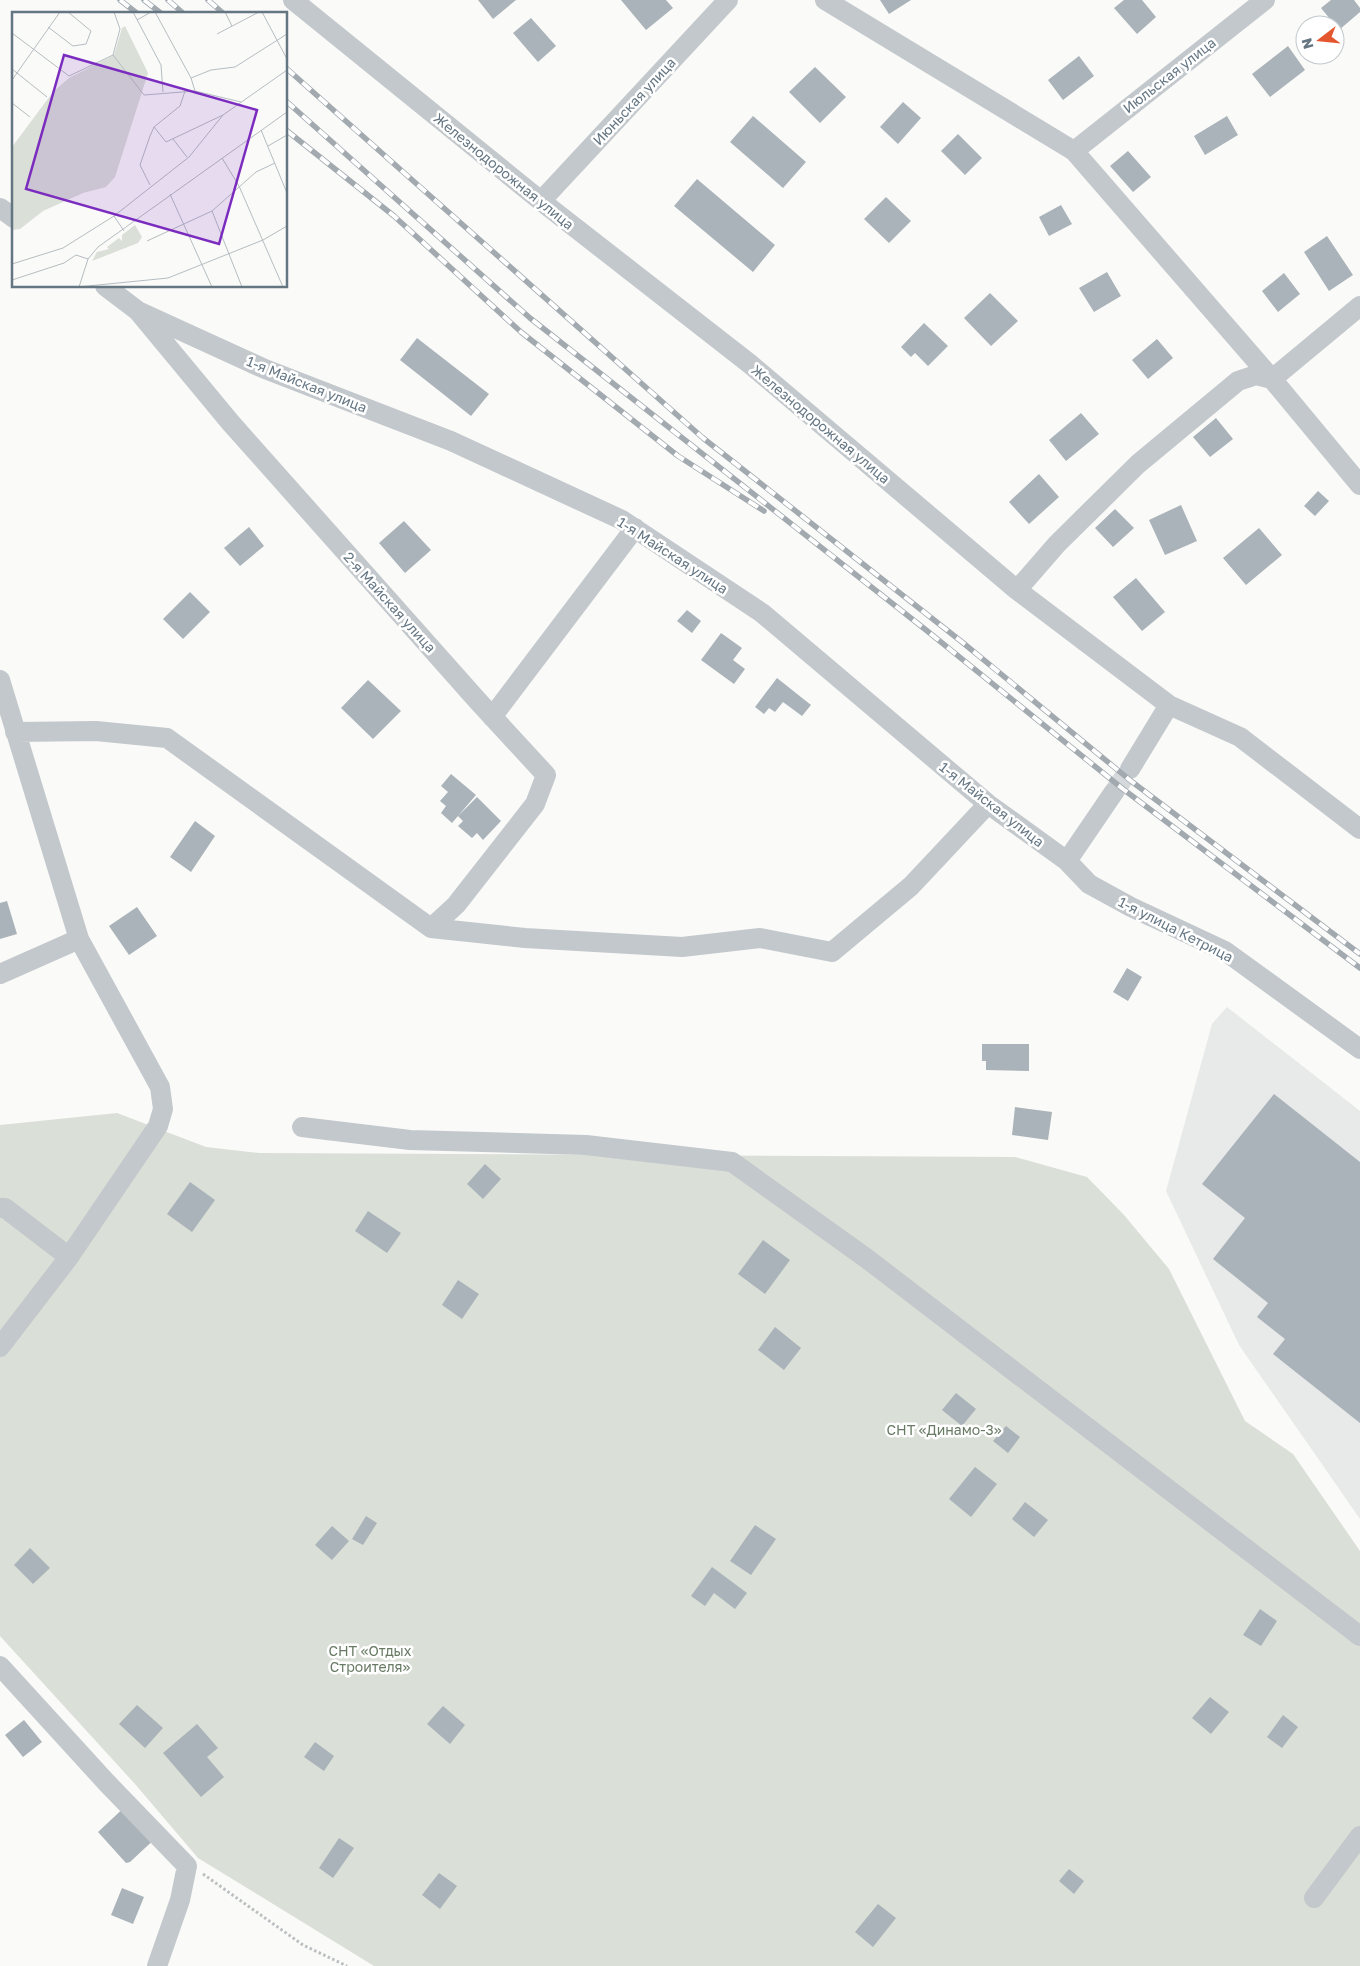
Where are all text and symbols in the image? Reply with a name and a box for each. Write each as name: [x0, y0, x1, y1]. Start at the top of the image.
inset map: [12, 12, 288, 288]
north arrow: [1295, 15, 1345, 65]
street label: Июльская улица: [1119, 34, 1219, 116]
text: N: [1297, 36, 1317, 51]
street label: Июньская улица: [589, 54, 679, 148]
street label: Железнодорожная улица: [431, 109, 577, 233]
street label: 1-я Майская улица: [244, 352, 370, 416]
street label: Железнодорожная улица: [748, 361, 894, 487]
street label: 1-я Майская улица: [615, 513, 731, 597]
street label: 2-я Майская улица: [340, 548, 440, 656]
street label: 1-я Майская улица: [936, 758, 1048, 850]
street label: 1-я улица Кетрица: [1116, 893, 1236, 965]
park label: СНТ «Динамо-3»: [887, 1421, 1002, 1438]
park label: СНТ «Отдых Строителя»: [328, 1642, 412, 1675]

